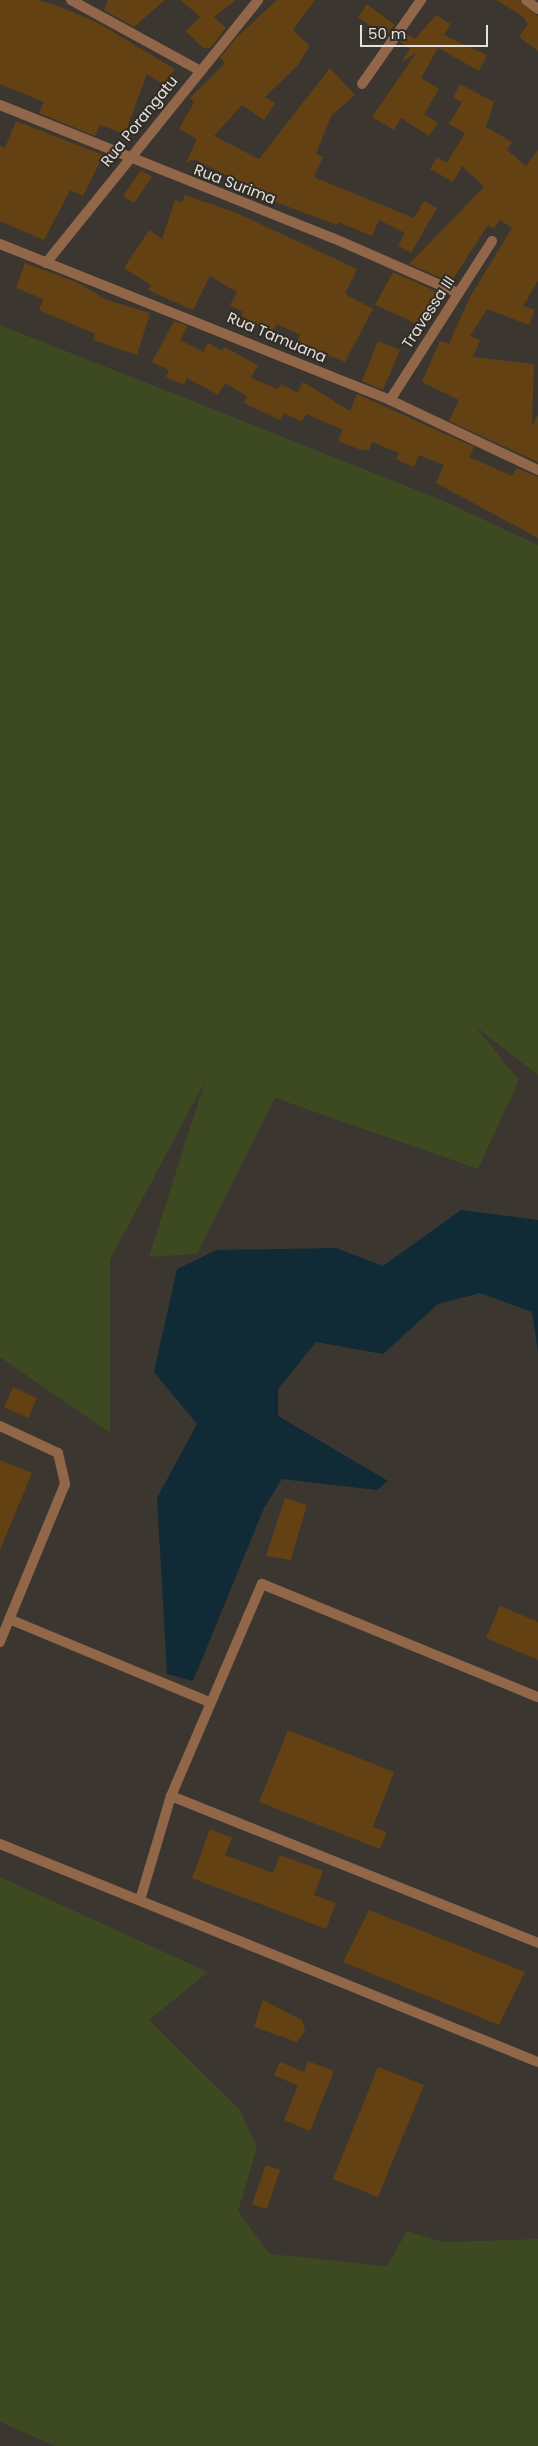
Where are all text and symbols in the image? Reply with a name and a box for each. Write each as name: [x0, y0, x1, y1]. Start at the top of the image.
scale bar: [363, 15, 490, 47]
text: 50 m: [368, 23, 406, 44]
street label: Rua Porangatu: [97, 72, 181, 170]
street label: Rua Surima: [192, 160, 278, 208]
street label: Travessa III: [398, 273, 458, 351]
street label: Rua Tamuana: [225, 308, 329, 366]

